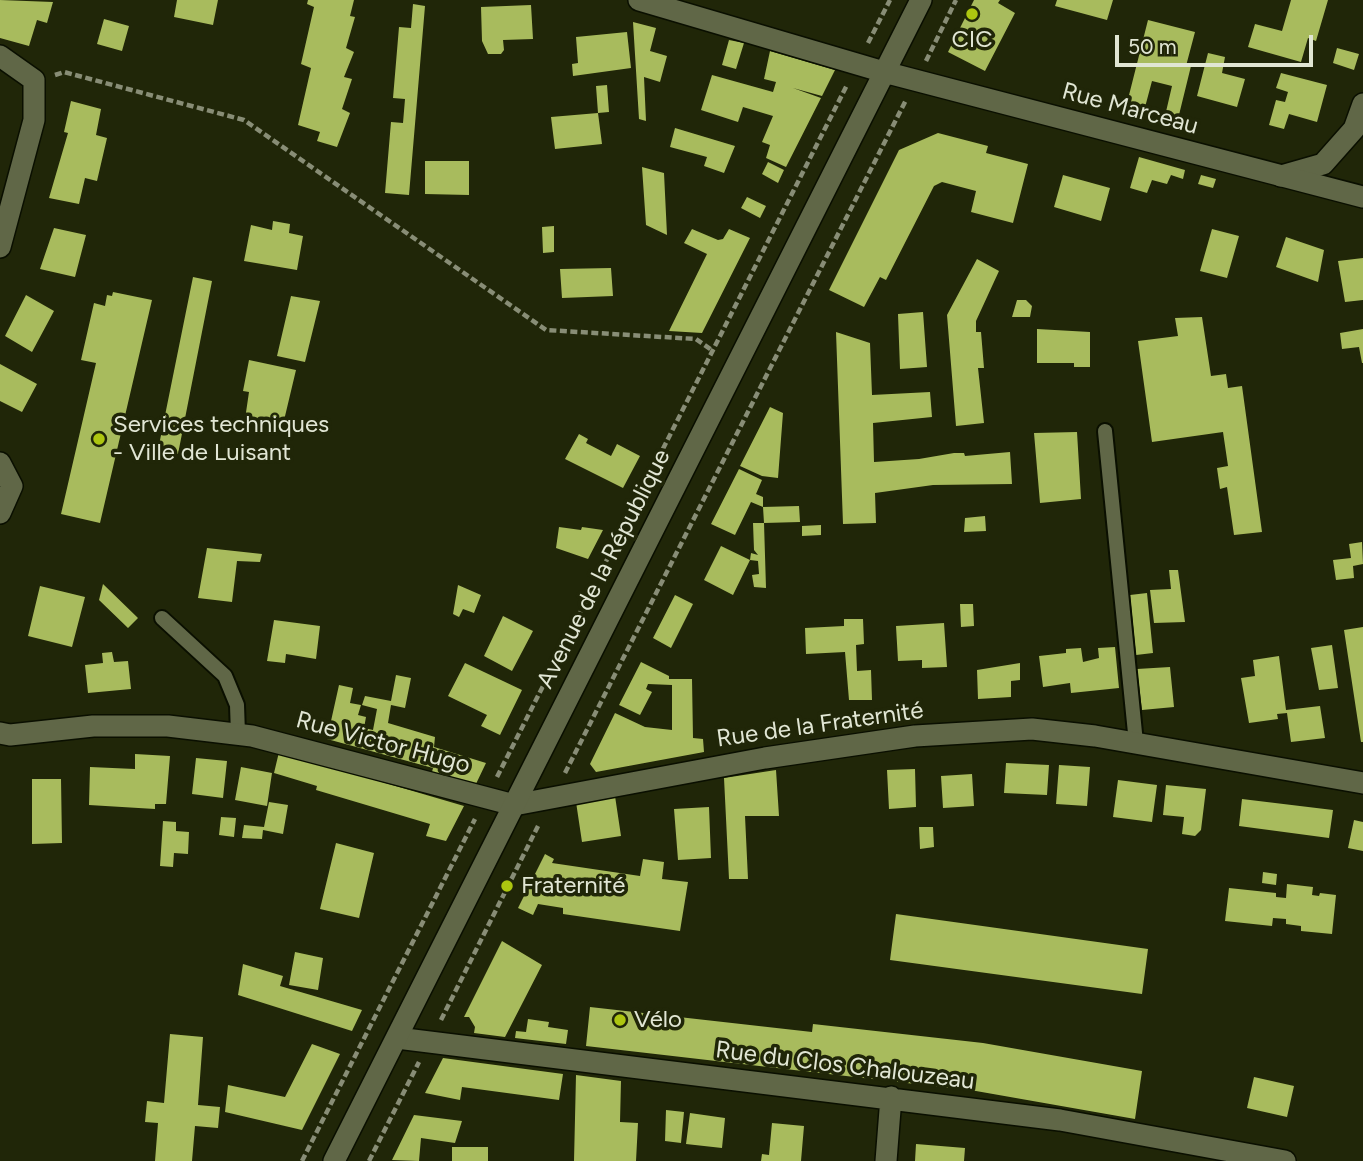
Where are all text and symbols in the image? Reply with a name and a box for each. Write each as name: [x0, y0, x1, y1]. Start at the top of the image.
marker: CIC: [964, 6, 980, 22]
scale bar: [1118, 21, 1316, 65]
place label: CIC: [951, 26, 993, 54]
text: 50 m: [1128, 34, 1177, 59]
street label: Rue Marceau: [1059, 77, 1201, 141]
place label: Services techniques - Ville de Luisant: [113, 411, 329, 467]
marker: Services techniques - Ville de Luisant: [91, 431, 107, 447]
street label: Avenue de la République: [531, 445, 677, 693]
street label: Rue de la Fraternité: [715, 696, 925, 754]
street label: Rue Victor Hugo: [293, 706, 473, 780]
place label: Fraternité: [521, 872, 625, 900]
marker: Fraternité: [499, 878, 515, 894]
place label: Vélo: [634, 1006, 682, 1034]
marker: Vélo: [612, 1012, 628, 1028]
street label: Rue du Clos Chalouzeau: [714, 1036, 976, 1096]

